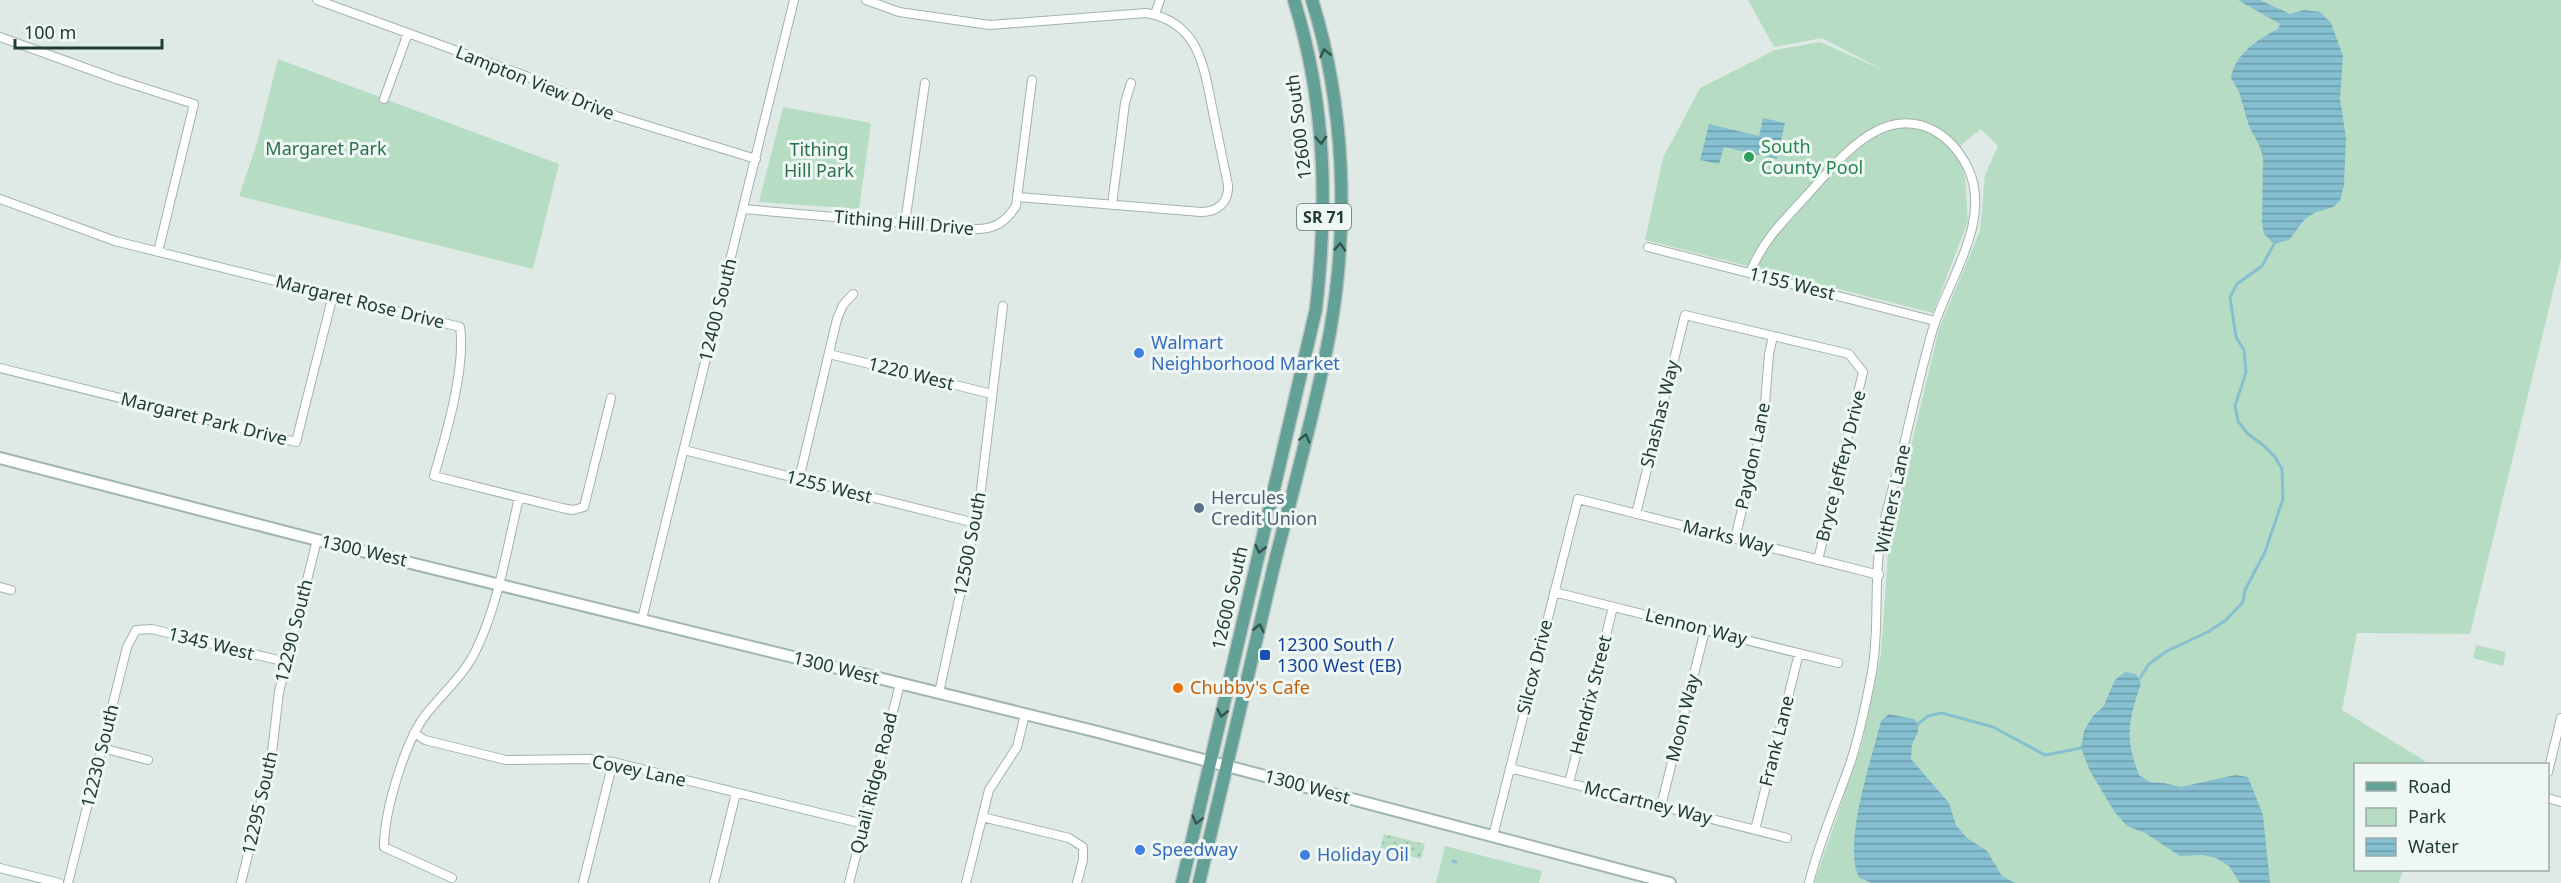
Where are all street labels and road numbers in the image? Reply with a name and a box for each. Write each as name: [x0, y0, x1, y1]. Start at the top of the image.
street label: Lampton View Drive: [452, 39, 618, 125]
street label: 12600 South: [1280, 73, 1316, 181]
street label: Tithing Hill Drive: [833, 204, 975, 240]
road number: SR 71: [1297, 204, 1351, 230]
street label: 12400 South: [693, 256, 741, 364]
street label: 1155 West: [1747, 261, 1838, 305]
street label: Margaret Rose Drive: [273, 268, 447, 334]
street label: 1220 West: [866, 351, 957, 395]
street label: Shashas Way: [1634, 357, 1684, 470]
street label: Margaret Park Drive: [119, 386, 290, 450]
street label: Bryce Jeffery Drive: [1810, 388, 1870, 544]
street label: Paydon Lane: [1729, 400, 1775, 511]
street label: Withers Lane: [1869, 442, 1915, 555]
street label: 1255 West: [784, 464, 875, 508]
street label: 12500 South: [947, 490, 991, 598]
street label: Marks Way: [1680, 513, 1777, 559]
street label: 1300 West: [319, 528, 410, 572]
street label: 12600 South: [1205, 544, 1253, 652]
street label: 12290 South: [269, 577, 317, 685]
street label: Lennon Way: [1643, 602, 1750, 650]
street label: Silcox Drive: [1511, 617, 1557, 717]
street label: 1345 West: [166, 621, 257, 665]
street label: Hendrix Street: [1564, 632, 1617, 757]
street label: 1300 West: [791, 645, 882, 689]
street label: Moon Way: [1660, 671, 1705, 764]
street label: Frank Lane: [1753, 693, 1799, 789]
street label: 12230 South: [75, 702, 123, 810]
street label: Quail Ridge Road: [844, 709, 902, 856]
street label: Covey Lane: [590, 748, 688, 792]
street label: 12295 South: [235, 749, 283, 857]
street label: 1300 West: [1262, 763, 1353, 809]
street label: McCartney Way: [1582, 775, 1715, 830]

